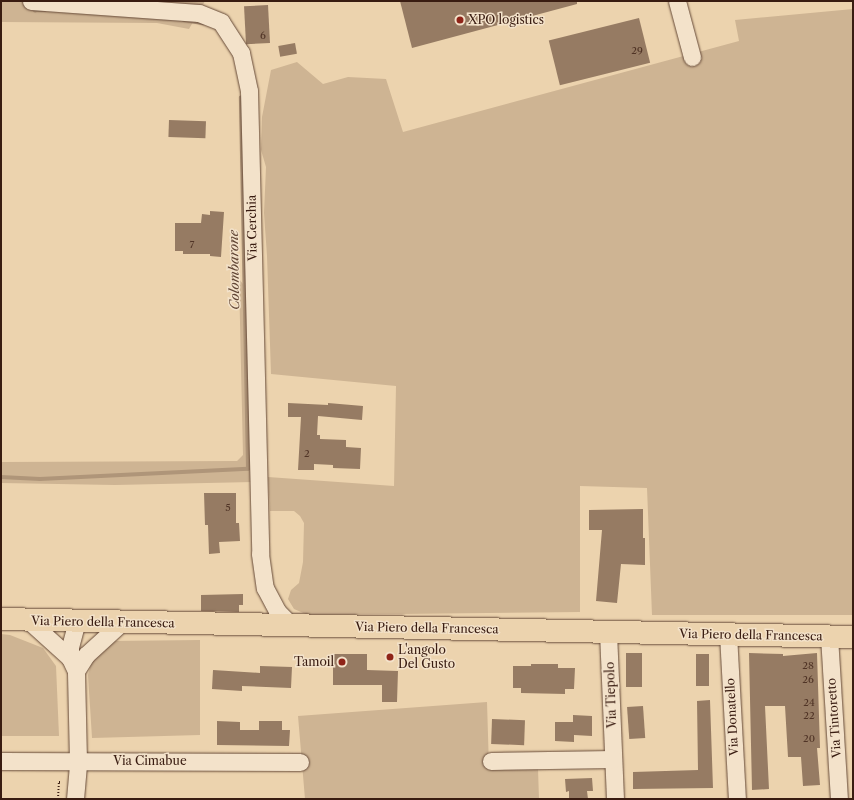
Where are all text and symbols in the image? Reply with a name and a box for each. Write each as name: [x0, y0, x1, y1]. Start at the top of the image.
place label: XPO logistics: [468, 13, 544, 27]
marker: XPO logistics: [455, 15, 465, 25]
house number: 6: [260, 30, 266, 42]
house number: 29: [631, 45, 643, 57]
street label: Via Cerchia: [244, 195, 260, 261]
water label: Colombarone: [226, 230, 242, 310]
house number: 7: [190, 239, 194, 251]
house number: 2: [304, 448, 310, 460]
house number: 5: [225, 502, 231, 514]
street label: Via Piero della Francesca: [31, 614, 175, 630]
street label: Via Piero della Francesca: [355, 620, 499, 636]
street label: Via Piero della Francesca: [679, 627, 823, 643]
place label: L'angolo Del Gusto: [398, 643, 455, 671]
marker: L'angolo Del Gusto: [385, 652, 395, 662]
place label: Tamoil: [294, 655, 334, 669]
marker: Tamoil: [337, 657, 347, 667]
house number: 28: [802, 660, 814, 672]
street label: Via Tiepolo: [603, 661, 619, 729]
house number: 26: [802, 674, 814, 686]
street label: Via Tintoretto: [824, 677, 844, 759]
street label: Via Donatello: [723, 678, 741, 756]
house number: 24: [803, 697, 815, 709]
house number: 22: [803, 710, 815, 722]
house number: 20: [803, 733, 815, 745]
street label: Via Cimabue: [113, 754, 187, 768]

